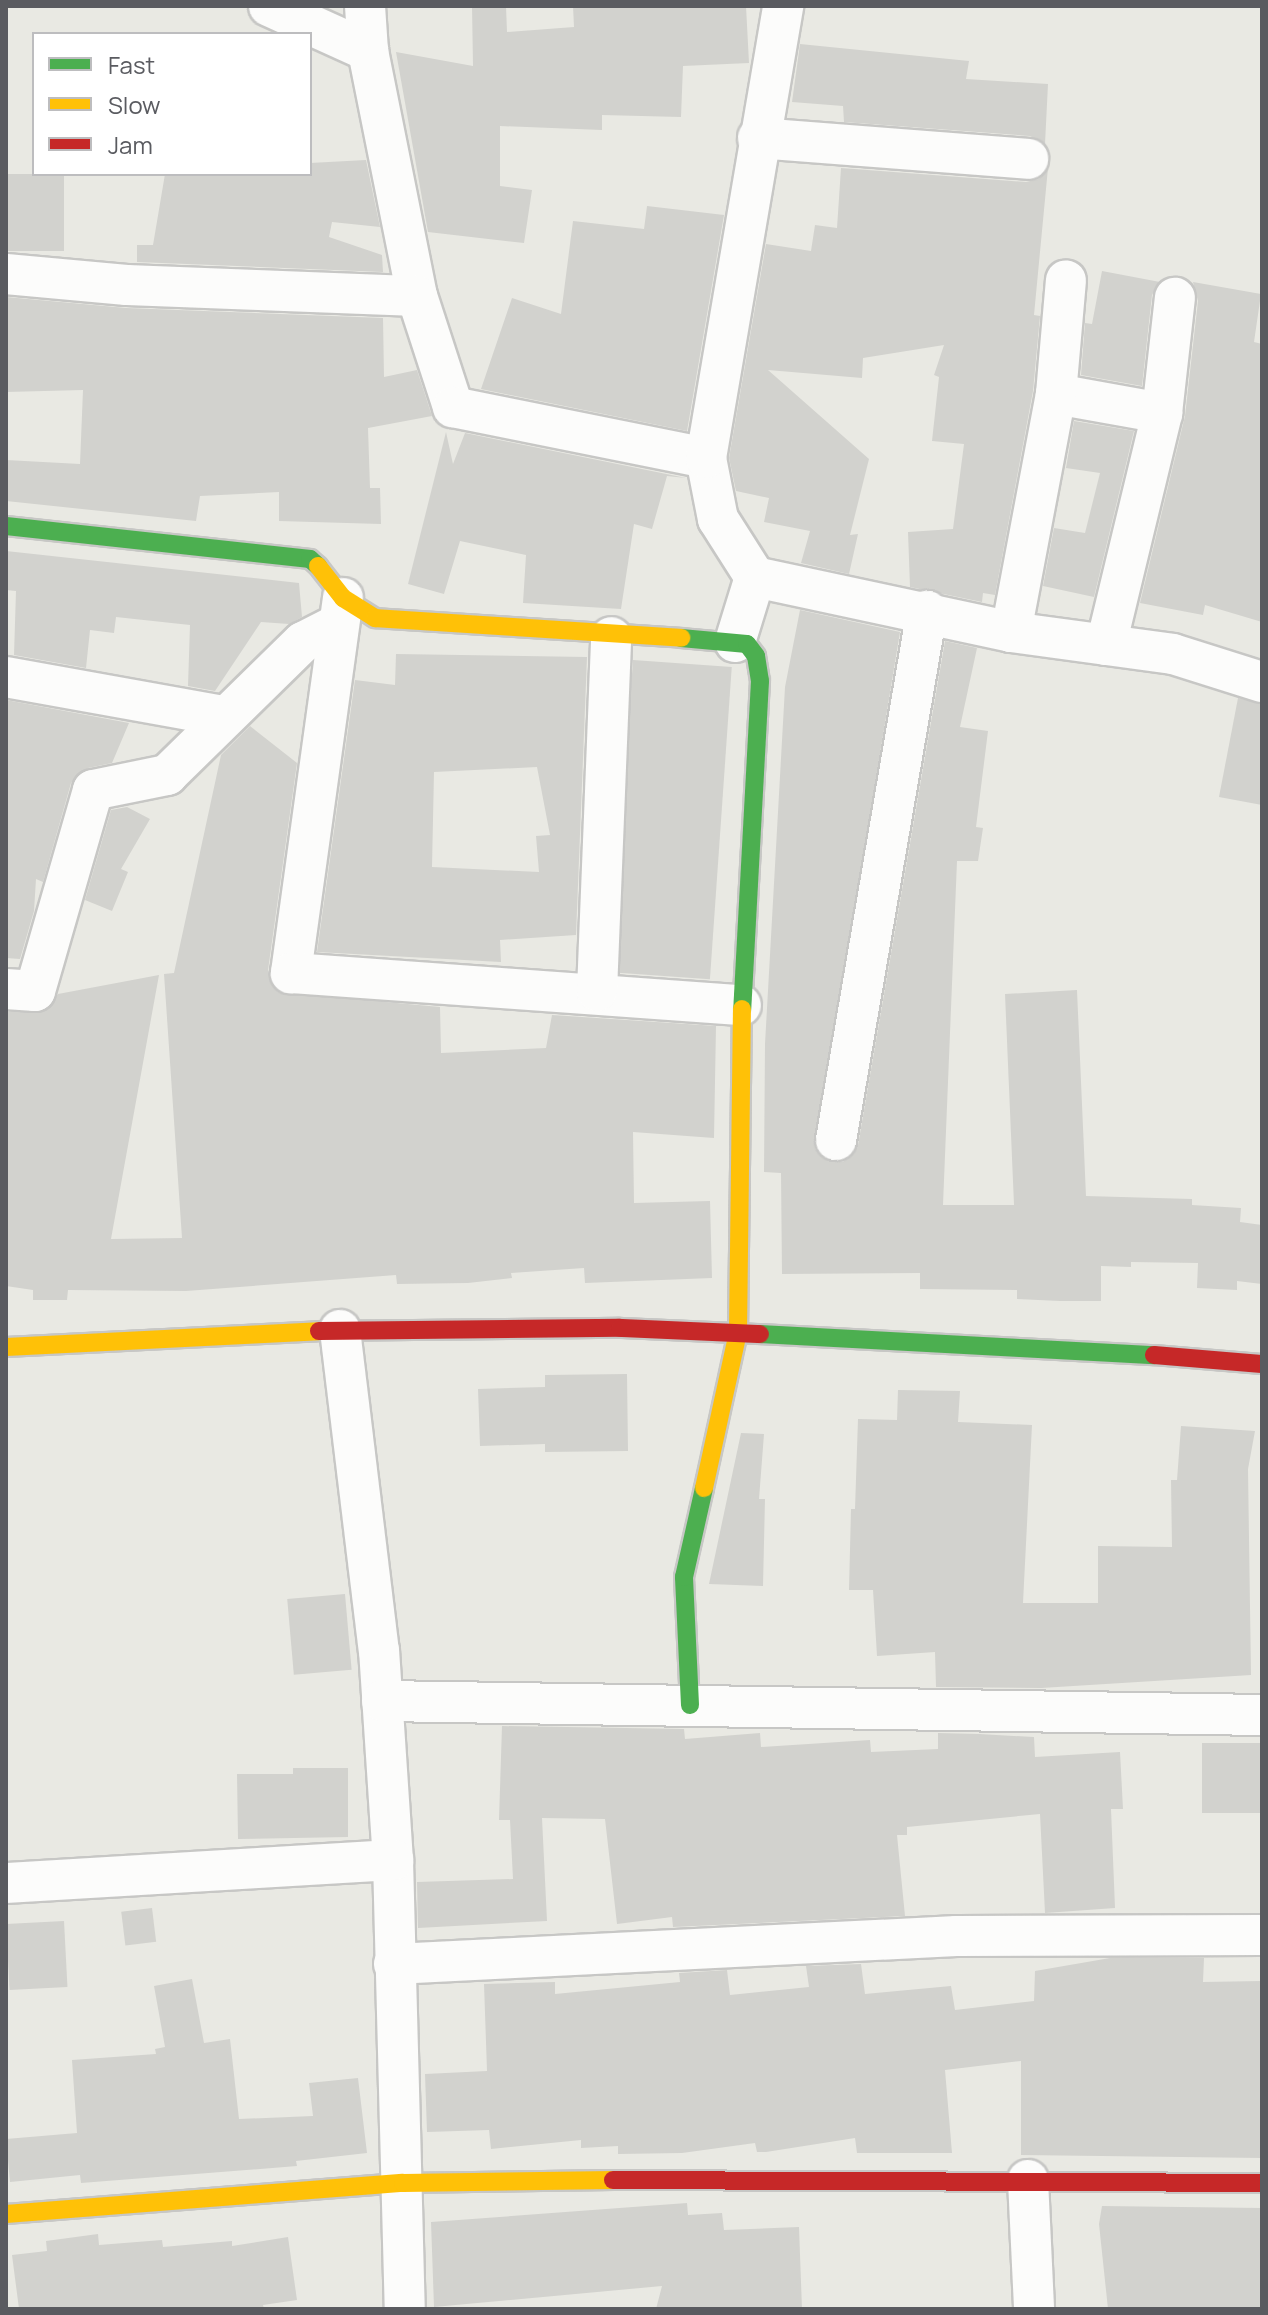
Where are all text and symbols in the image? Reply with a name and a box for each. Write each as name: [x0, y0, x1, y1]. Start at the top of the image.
legend: [32, 32, 312, 176]
text: Fast: [108, 48, 155, 81]
text: Slow: [108, 88, 161, 121]
text: Jam: [108, 128, 153, 161]

